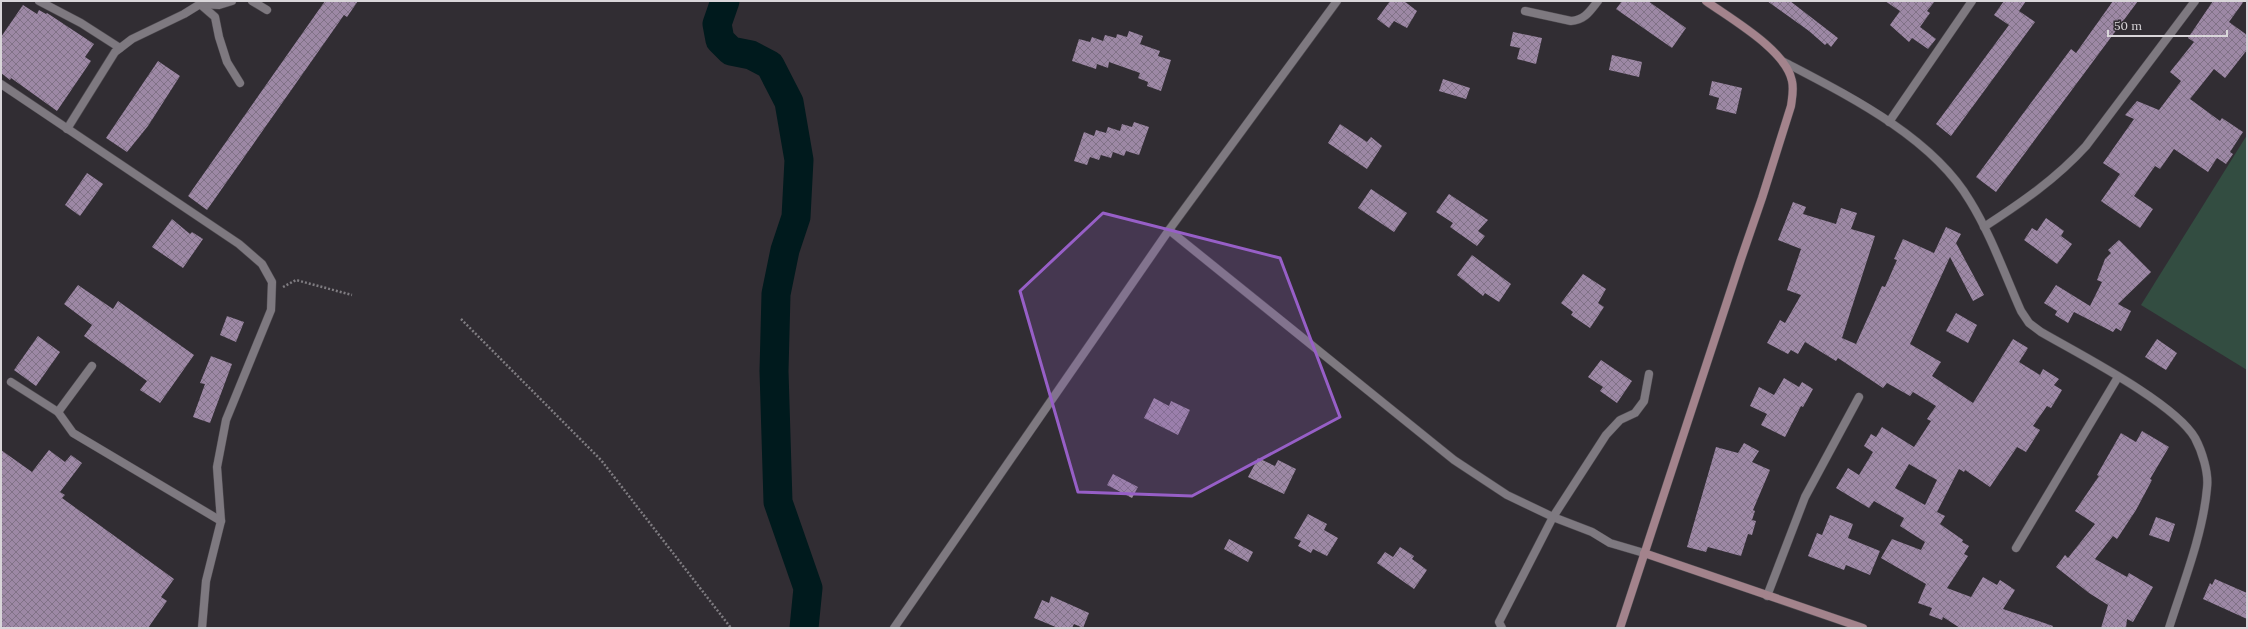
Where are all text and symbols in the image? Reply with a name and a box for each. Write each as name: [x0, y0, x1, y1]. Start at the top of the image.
scale bar: [2108, 12, 2227, 38]
text: 50 m: [2114, 18, 2142, 33]

